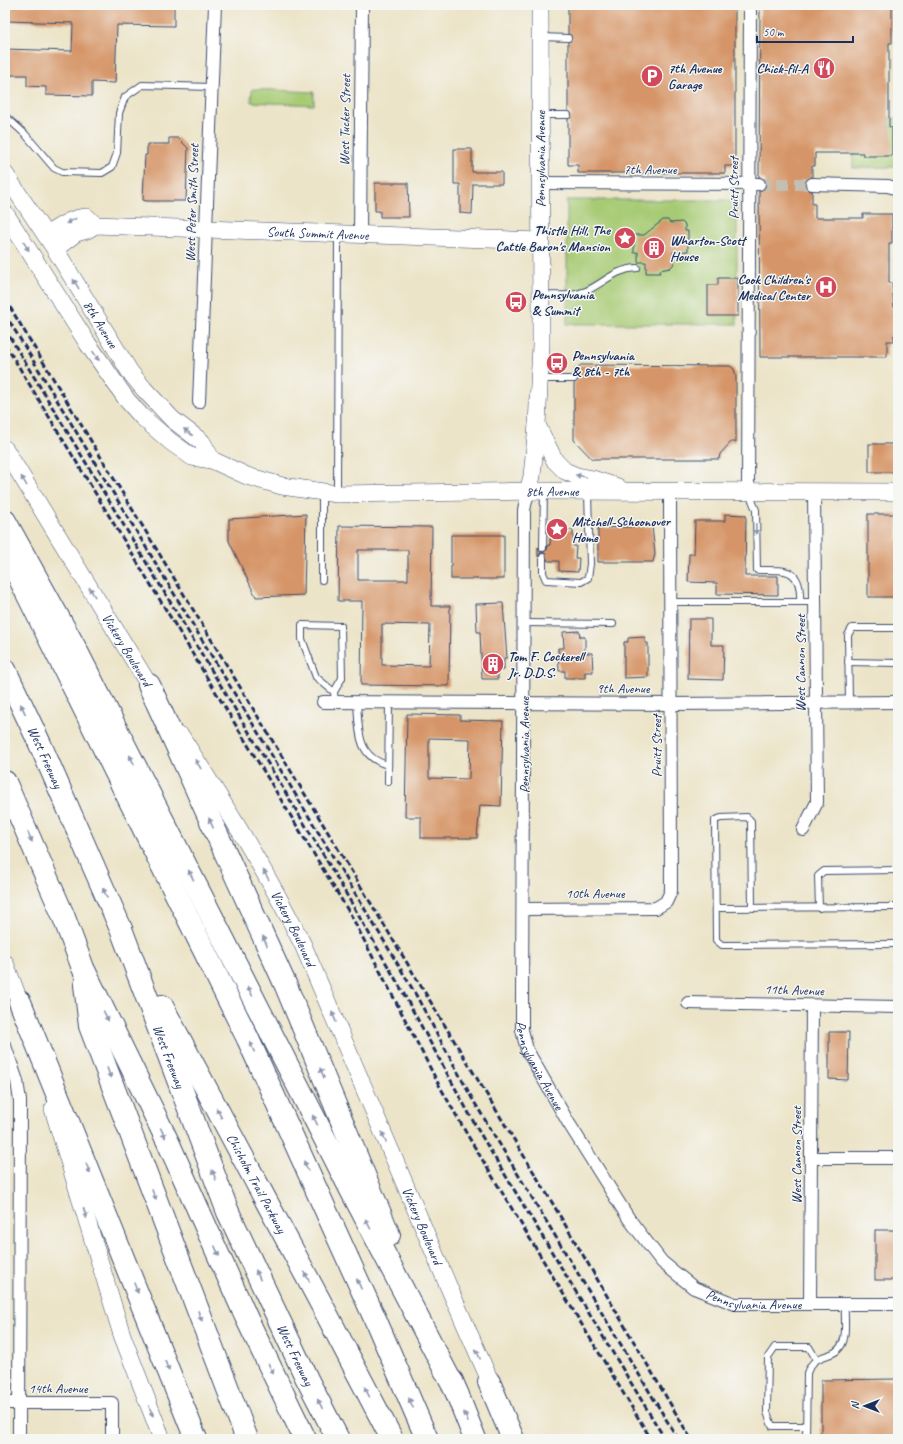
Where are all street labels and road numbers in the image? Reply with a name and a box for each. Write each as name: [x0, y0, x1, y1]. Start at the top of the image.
street label: West Tucker Street: [336, 73, 354, 166]
street label: Pennsylvania Avenue: [532, 109, 549, 207]
street label: West Peter Smith Street: [181, 142, 203, 262]
street label: Pruitt Street: [725, 154, 742, 219]
street label: 7th Avenue: [624, 161, 678, 178]
street label: South Summit Avenue: [266, 223, 370, 243]
street label: 8th Avenue: [80, 297, 123, 352]
street label: 8th Avenue: [526, 482, 580, 500]
street label: Vickery Boulevard: [99, 610, 157, 691]
street label: West Cannon Street: [792, 613, 809, 712]
street label: 9th Avenue: [597, 680, 651, 697]
street label: Pennsylvania Avenue: [516, 695, 533, 793]
street label: Pruitt Street: [648, 712, 665, 777]
street label: West Freeway: [24, 723, 67, 792]
street label: 10th Avenue: [565, 885, 626, 902]
street label: Vickery Boulevard: [268, 887, 321, 971]
street label: 11th Avenue: [764, 980, 825, 1000]
street label: Pennsylvania Avenue: [514, 1021, 568, 1114]
street label: West Freeway: [149, 1022, 189, 1092]
street label: West Cannon Street: [788, 1105, 805, 1204]
street label: Chisholm Trail Parkway: [223, 1131, 291, 1237]
street label: Vickery Boulevard: [398, 1184, 448, 1269]
street label: Pennsylvania Avenue: [704, 1285, 803, 1313]
street label: West Freeway: [274, 1321, 318, 1389]
street label: 14th Avenue: [28, 1380, 89, 1397]

